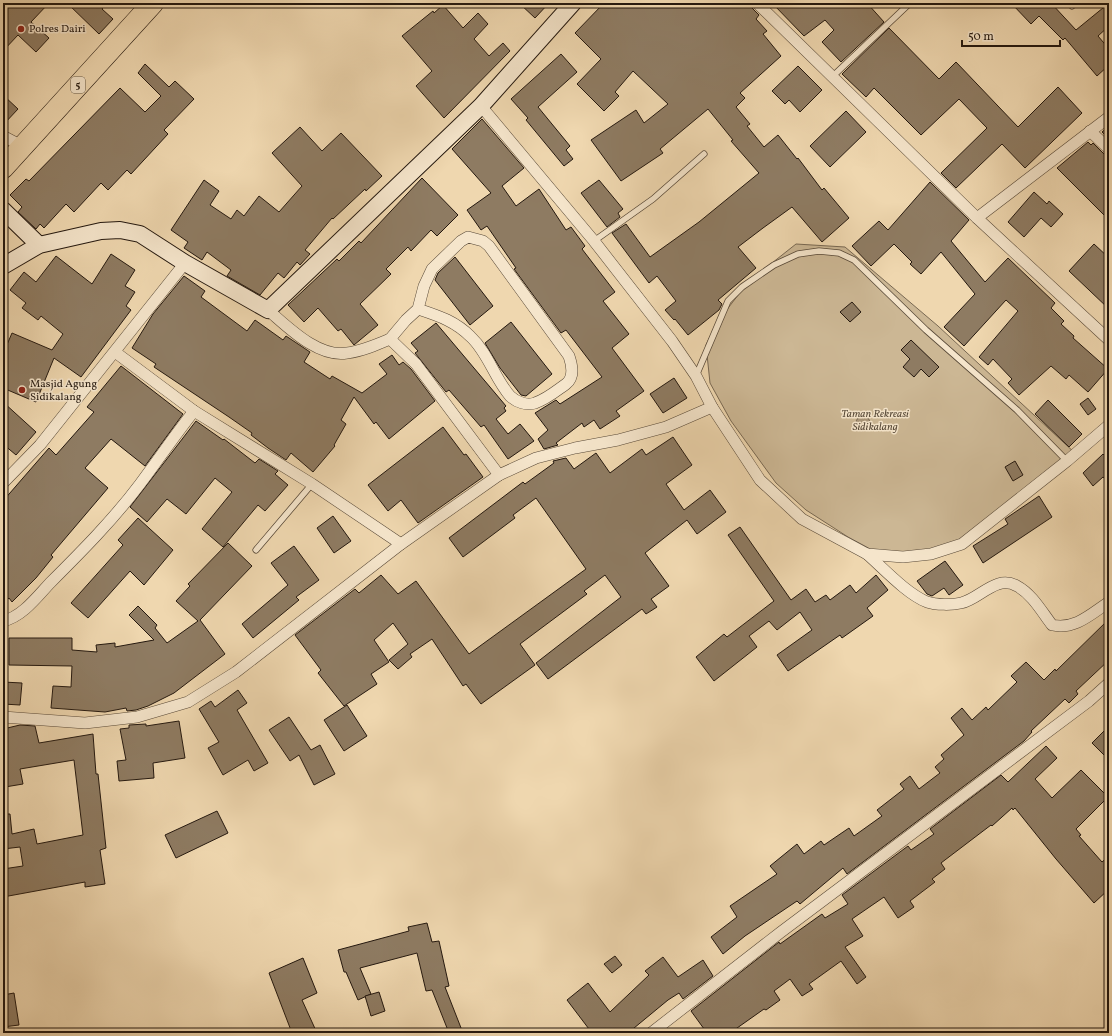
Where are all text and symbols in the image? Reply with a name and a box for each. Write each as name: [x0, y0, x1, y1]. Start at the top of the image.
place label: Polres Dairi: [29, 22, 86, 37]
scale bar: [962, 22, 1060, 48]
marker: Polres Dairi: [16, 24, 26, 34]
text: 50 m: [968, 29, 994, 45]
road number: 5: [71, 77, 85, 93]
place label: Masjid Agung Sidikalang: [30, 377, 97, 405]
marker: Masjid Agung Sidikalang: [17, 385, 27, 395]
park label: Taman Rekreasi Sidikalang: [841, 407, 909, 435]

